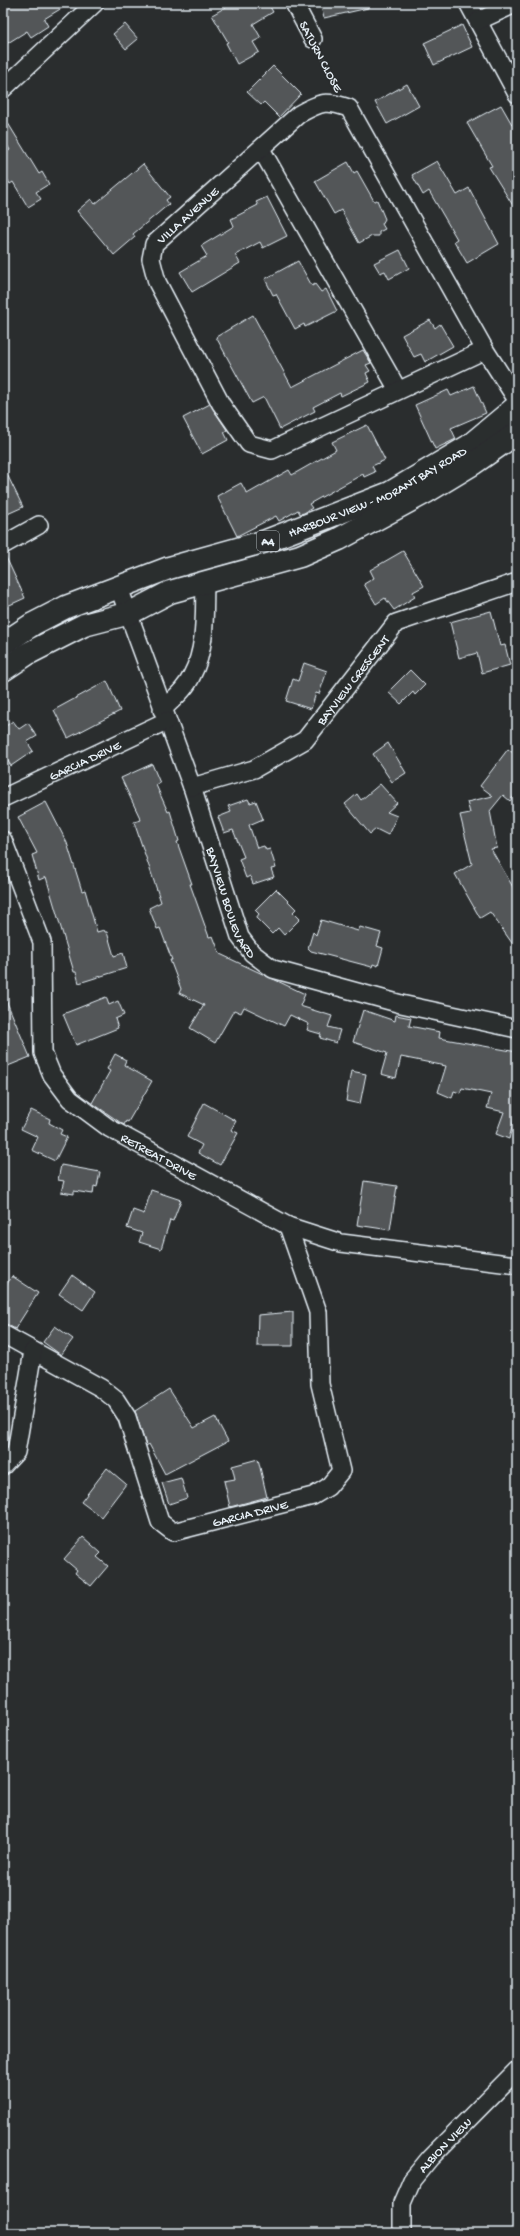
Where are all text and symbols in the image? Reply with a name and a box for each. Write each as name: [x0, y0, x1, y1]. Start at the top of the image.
street label: SATURN CLOSE: [295, 19, 345, 96]
street label: VILLA AVENUE: [154, 184, 223, 249]
street label: HARBOUR VIEW - MORANT BAY ROAD: [287, 444, 470, 542]
road number: A4: [257, 531, 279, 551]
street label: BAYVIEW CRESCENT: [314, 632, 394, 730]
street label: GARCIA DRIVE: [47, 738, 124, 785]
street label: BAYVIEW BOULEVARD: [201, 845, 258, 962]
street label: RETREAT DRIVE: [118, 1131, 200, 1185]
street label: GARCIA DRIVE: [211, 1498, 291, 1532]
street label: ALBION VIEW: [416, 2115, 476, 2177]

